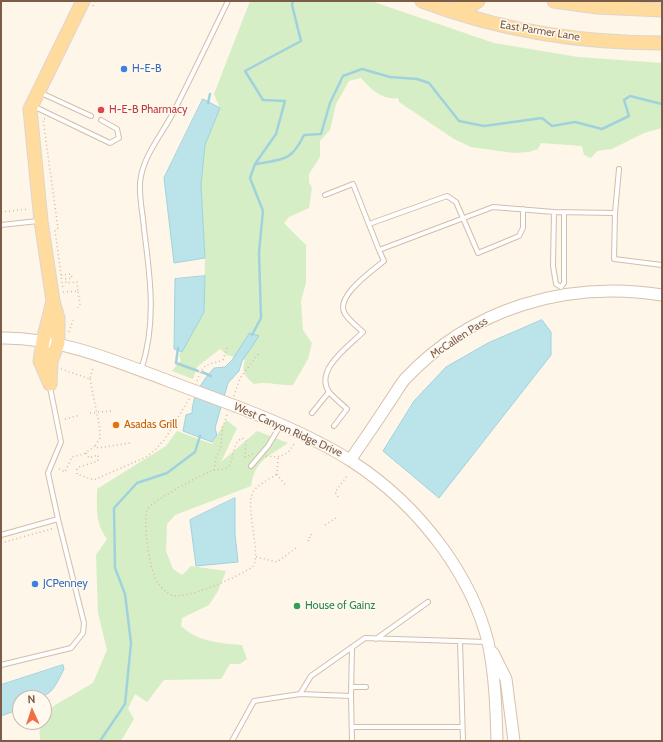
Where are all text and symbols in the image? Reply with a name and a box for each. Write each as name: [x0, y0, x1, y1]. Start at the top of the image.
street label: East Parmer Lane: [499, 18, 581, 44]
place label: H-E-B: [132, 62, 162, 76]
marker: H-E-B: [119, 64, 129, 74]
place label: H-E-B Pharmacy: [109, 103, 188, 117]
marker: H-E-B Pharmacy: [96, 105, 106, 115]
street label: McCallen Pass: [428, 315, 490, 361]
street label: West Canyon Ridge Drive: [232, 400, 344, 460]
place label: Asadas Grill: [124, 418, 177, 432]
marker: Asadas Grill: [111, 420, 121, 430]
place label: JCPenney: [43, 577, 88, 591]
marker: JCPenney: [30, 579, 40, 589]
place label: House of Gainz: [305, 599, 376, 613]
marker: House of Gainz: [292, 601, 302, 611]
north arrow: [12, 690, 52, 730]
text: N: [27, 692, 36, 706]

